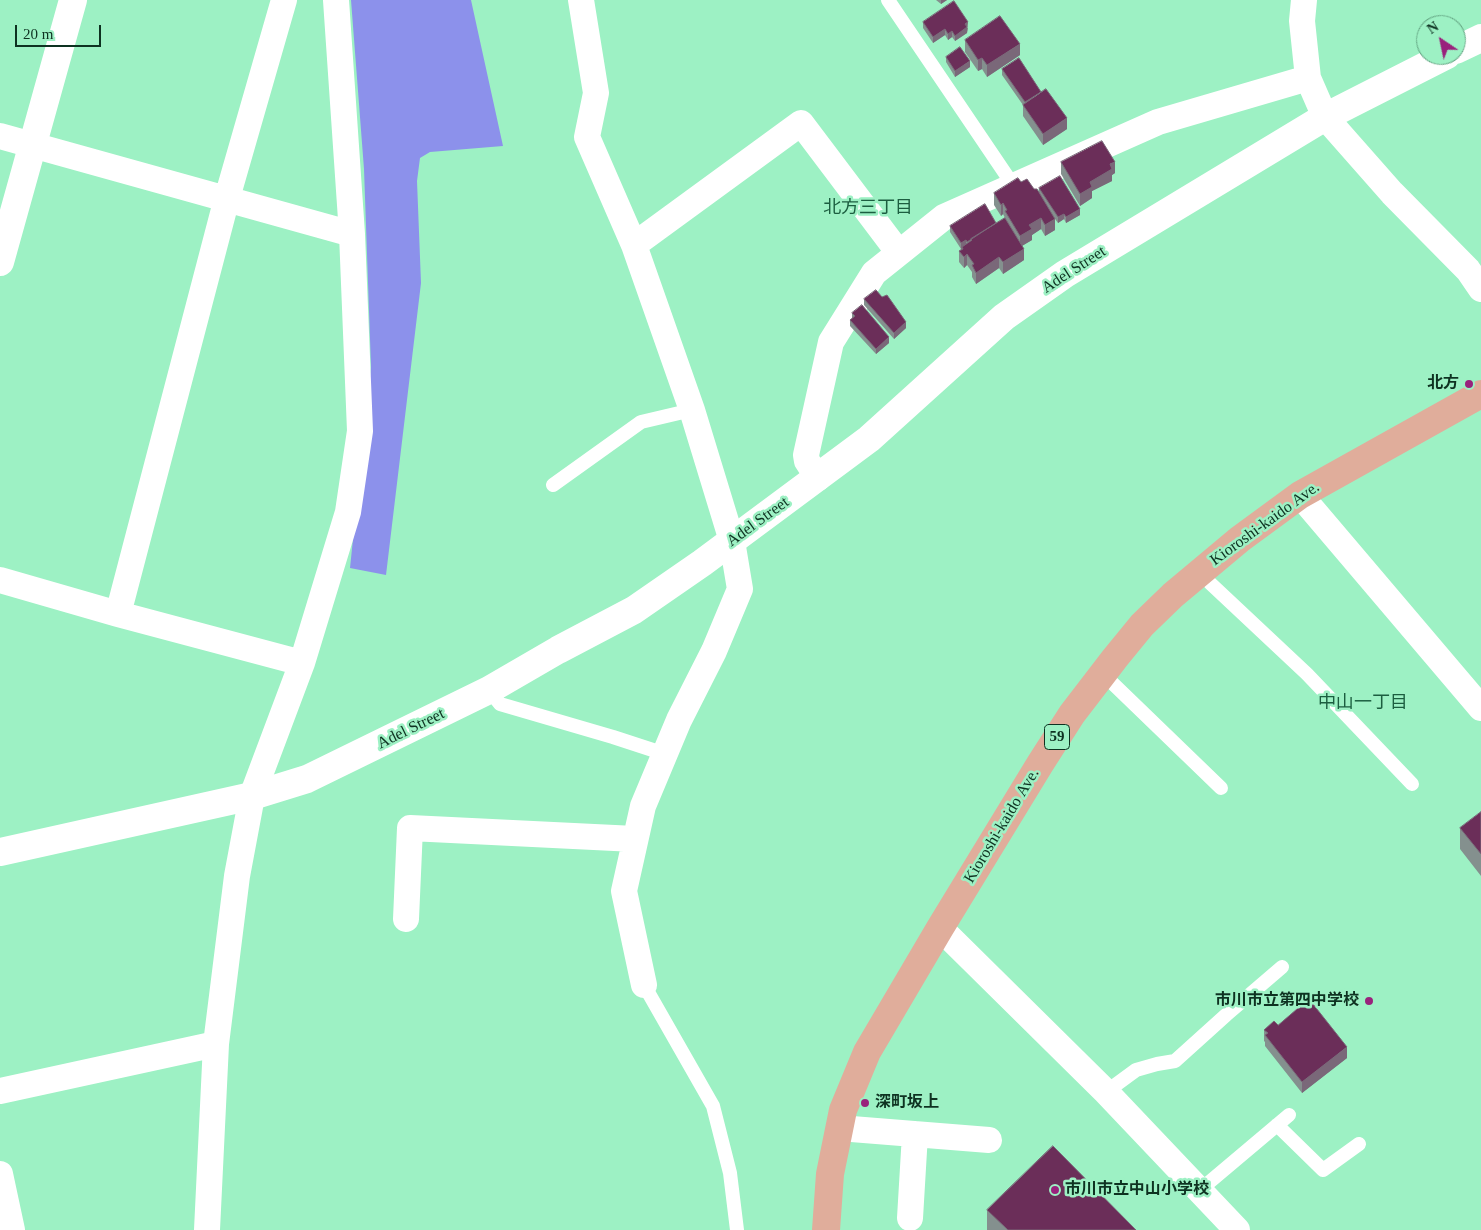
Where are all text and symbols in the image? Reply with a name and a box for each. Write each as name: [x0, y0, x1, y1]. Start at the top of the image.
scale bar: [18, 15, 104, 47]
north arrow: [1416, 15, 1466, 65]
text: N: [1425, 19, 1441, 37]
text: 20 m: [23, 26, 53, 42]
district label: 北方三丁目: [823, 197, 913, 219]
street label: Adel Street: [1038, 242, 1110, 298]
place label: 北方: [1427, 374, 1459, 394]
marker: 北方: [1463, 378, 1475, 390]
street label: Kioroshi-kaido Ave.: [1207, 478, 1323, 570]
street label: Adel Street: [723, 493, 793, 551]
district label: 中山一丁目: [1318, 692, 1408, 714]
street label: Adel Street: [374, 704, 448, 754]
road number: 59: [1044, 724, 1070, 750]
street label: Kioroshi-kaido Ave.: [960, 765, 1044, 887]
place label: 市川市立第四中学校: [1215, 991, 1359, 1011]
marker: 市川市立第四中学校: [1363, 995, 1375, 1007]
place label: 深町坂上: [875, 1093, 939, 1113]
marker: 深町坂上: [859, 1097, 871, 1109]
place label: 市川市立中山小学校: [1065, 1180, 1209, 1200]
marker: 市川市立中山小学校: [1049, 1184, 1061, 1196]

